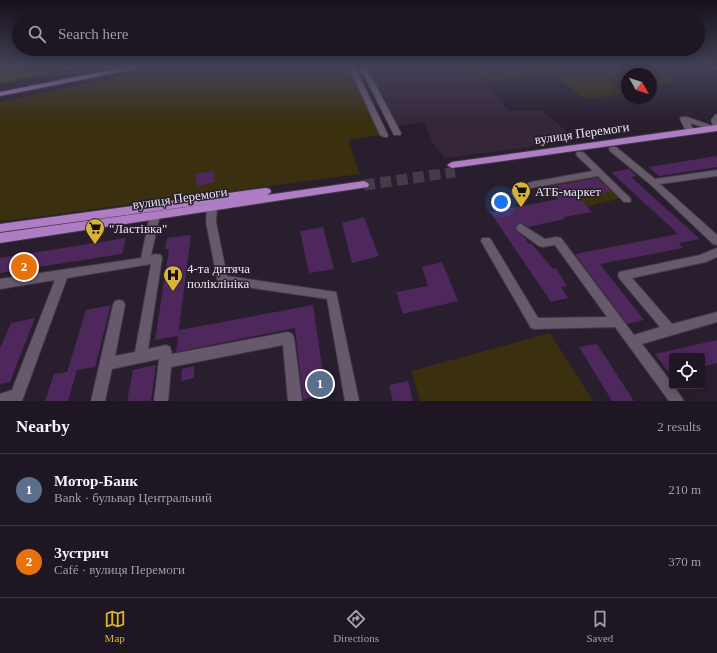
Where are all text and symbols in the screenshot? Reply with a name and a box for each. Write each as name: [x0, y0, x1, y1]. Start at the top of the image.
search box: [12, 12, 705, 56]
icon: search: [26, 23, 48, 45]
text: Search here: [58, 26, 128, 42]
north arrow: [621, 68, 657, 104]
street label: вулиця Перемоги: [534, 119, 630, 147]
supermarket icon: АТБ-маркет: [510, 180, 532, 208]
street label: вулиця Перемоги: [132, 184, 228, 212]
place label: АТБ-маркет: [535, 184, 601, 199]
your location: [491, 192, 511, 212]
supermarket icon: "Ластівка": [84, 217, 106, 245]
place label: "Ластівка": [109, 221, 167, 236]
pin: 2: [11, 252, 37, 282]
place label: 4-та дитяча поліклініка: [187, 261, 250, 291]
hospital icon: 4-та дитяча поліклініка: [162, 264, 184, 292]
map controls: [669, 353, 705, 389]
button: locate: [669, 353, 705, 389]
pin: 1: [307, 369, 333, 399]
text: Nearby: [16, 417, 70, 436]
text: 2 results: [657, 419, 701, 434]
text: Мотор-Банк: [54, 473, 138, 489]
text: 1: [26, 482, 32, 497]
text: 210 m: [668, 482, 701, 497]
text: Bank · бульвар Центральний: [54, 490, 212, 505]
text: Зустрич: [54, 545, 109, 561]
text: 2: [26, 554, 32, 569]
text: 370 m: [668, 554, 701, 569]
text: Café · вулиця Перемоги: [54, 562, 185, 577]
tab: Map: [104, 608, 126, 644]
tab: Directions: [333, 608, 379, 644]
tab: Saved: [586, 608, 613, 644]

